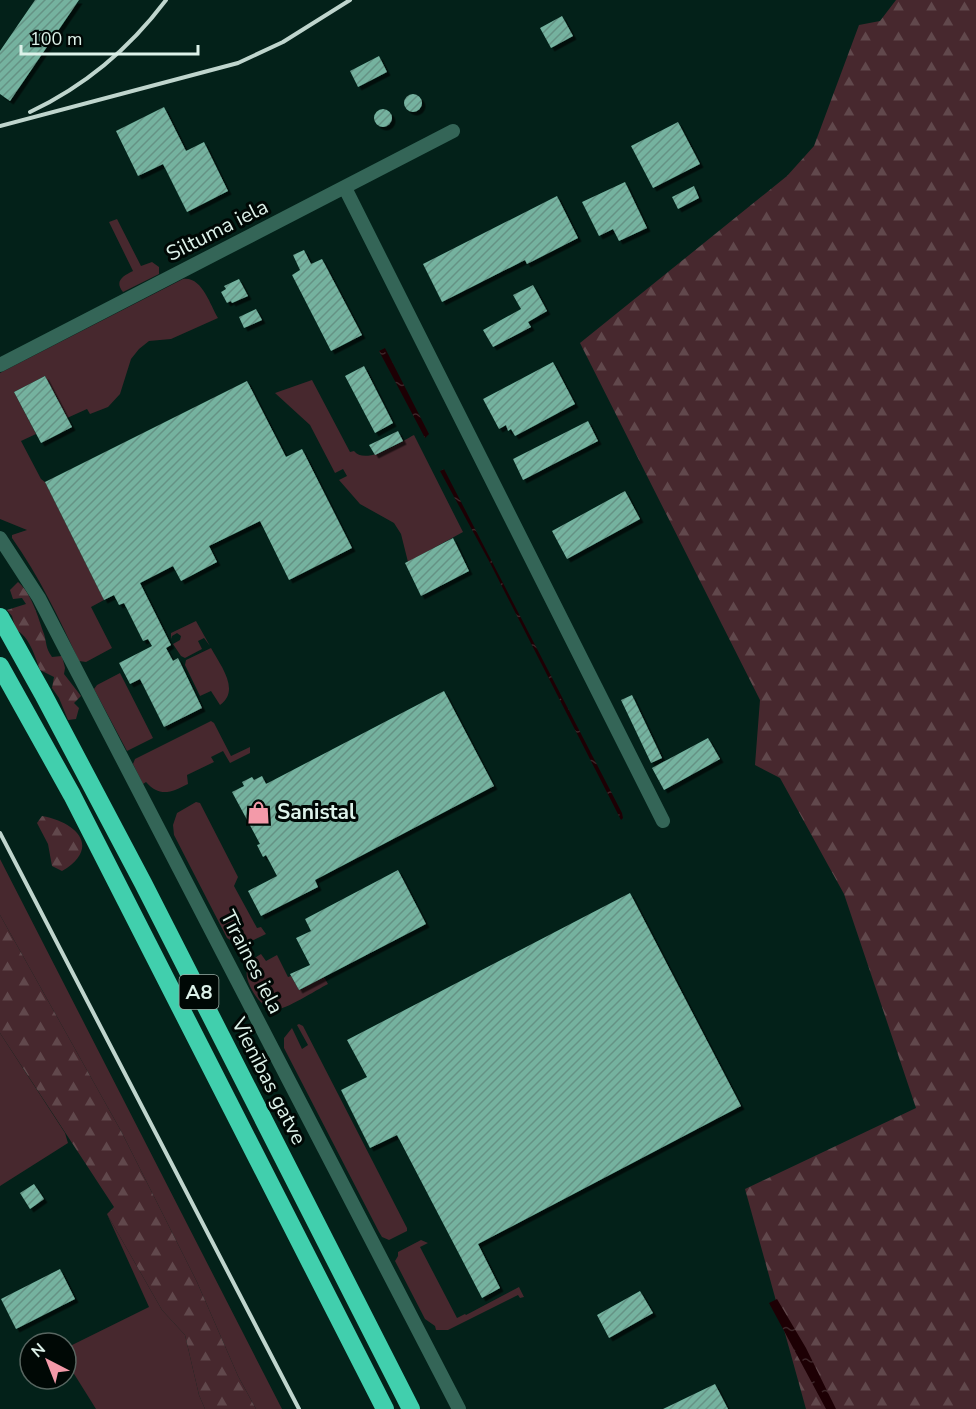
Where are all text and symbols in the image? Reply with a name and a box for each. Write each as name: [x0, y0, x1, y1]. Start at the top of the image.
scale bar: [21, 18, 198, 56]
text: 100 m: [30, 27, 82, 51]
street label: Siltuma iela: [161, 192, 273, 268]
place label: Sanistal: [277, 798, 356, 826]
shop icon: Sanistal: [246, 799, 272, 825]
street label: Tīraines iela: [214, 905, 290, 1019]
road number: A8: [180, 975, 218, 1009]
street label: Vienības gatve: [224, 1012, 313, 1149]
north arrow: [18, 1331, 78, 1391]
text: N: [27, 1338, 50, 1363]

